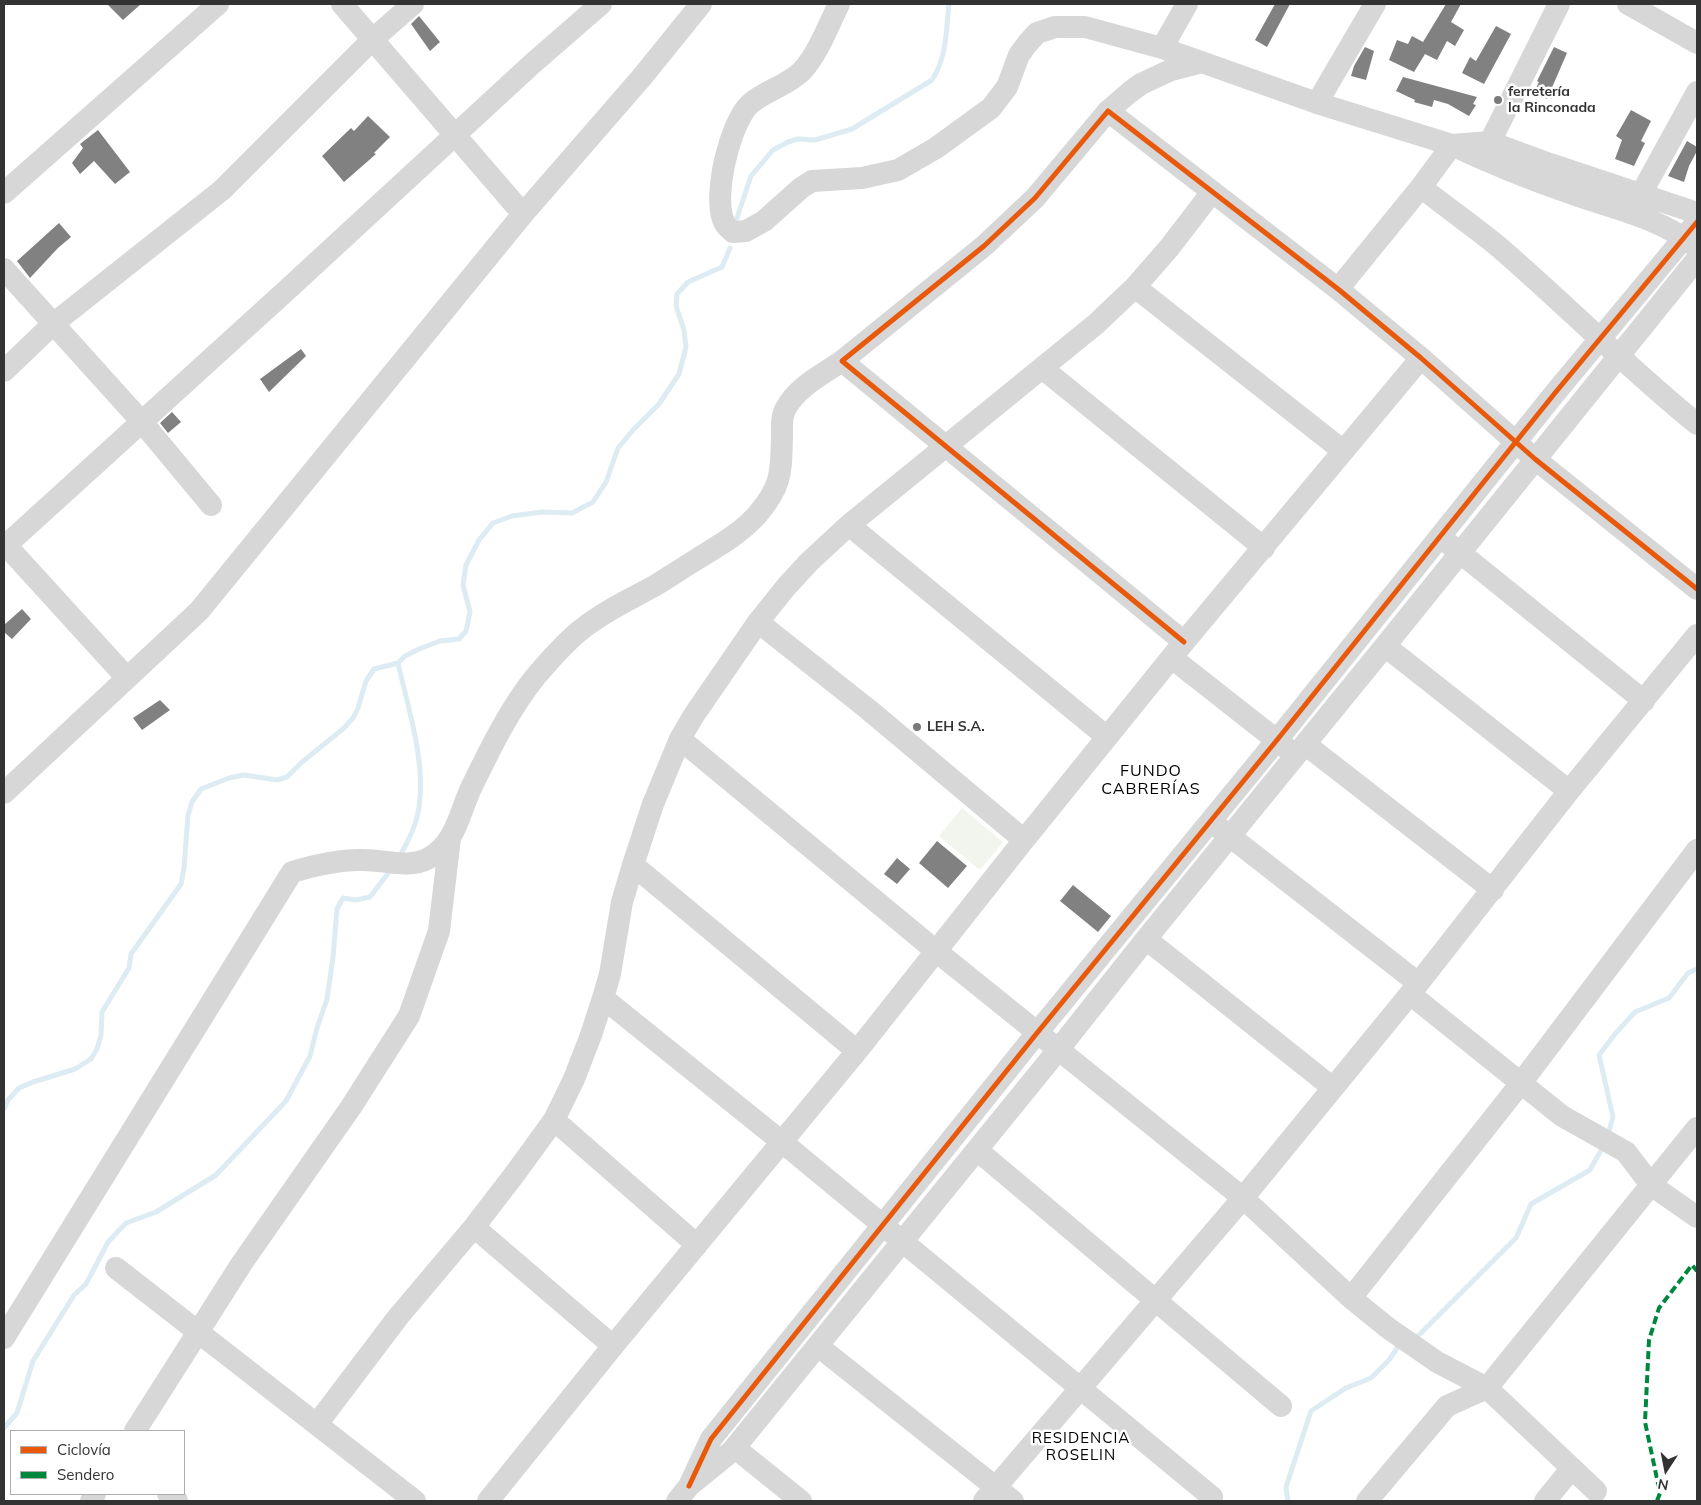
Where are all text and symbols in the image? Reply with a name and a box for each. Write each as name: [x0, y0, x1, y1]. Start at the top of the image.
place label: ferretería la Rinconada: [1508, 84, 1596, 116]
marker: ferretería la Rinconada: [1492, 94, 1504, 106]
place label: LEH S.A.: [927, 719, 985, 735]
marker: LEH S.A.: [911, 721, 923, 733]
district label: FUNDO CABRERÍAS: [1100, 761, 1202, 799]
district label: RESIDENCIA ROSELIN: [1030, 1429, 1132, 1464]
legend: [10, 1430, 185, 1495]
text: Ciclovía: [57, 1440, 111, 1459]
north arrow: [1641, 1445, 1691, 1495]
text: Sendero: [57, 1465, 114, 1484]
text: N: [1656, 1475, 1670, 1495]

